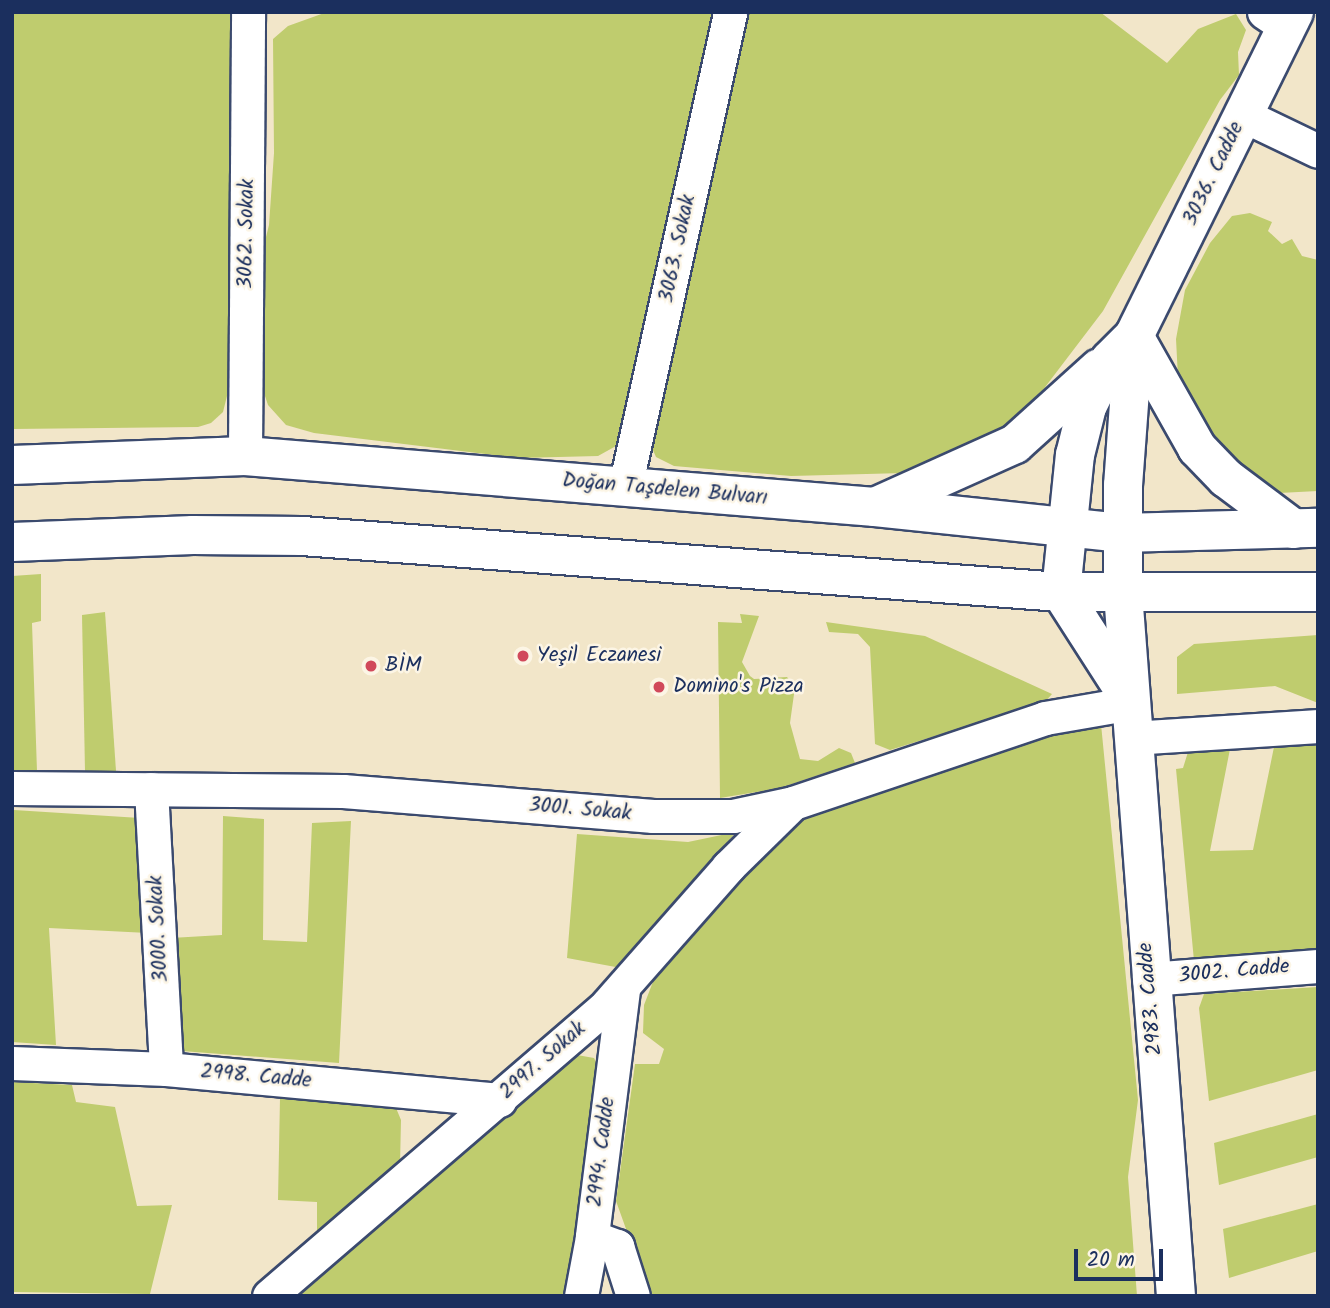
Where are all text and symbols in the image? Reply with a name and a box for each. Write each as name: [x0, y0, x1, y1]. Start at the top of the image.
street label: 3036. Cadde: [1178, 118, 1250, 230]
street label: 3062. Sokak: [233, 179, 261, 289]
street label: 3063. Sokak: [654, 193, 702, 305]
street label: Doğan Taşdelen Bulvarı: [561, 468, 769, 512]
place label: Yeşil Eczanesi: [537, 643, 661, 669]
marker: Yeşil Eczanesi: [515, 648, 531, 664]
place label: BİM: [385, 653, 421, 679]
marker: BİM: [363, 658, 379, 674]
place label: Domino's Pizza: [673, 674, 804, 700]
marker: Domino's Pizza: [651, 679, 667, 695]
street label: 3001. Sokak: [528, 793, 632, 827]
street label: 3000. Sokak: [144, 875, 174, 983]
street label: 2983. Cadde: [1134, 941, 1168, 1057]
street label: 3002. Cadde: [1177, 955, 1291, 989]
street label: 2997. Sokak: [495, 1017, 591, 1105]
street label: 2998. Cadde: [199, 1060, 313, 1094]
street label: 2994. Cadde: [583, 1096, 621, 1208]
scale bar: [1078, 1234, 1167, 1278]
text: 20 m: [1087, 1244, 1135, 1277]

